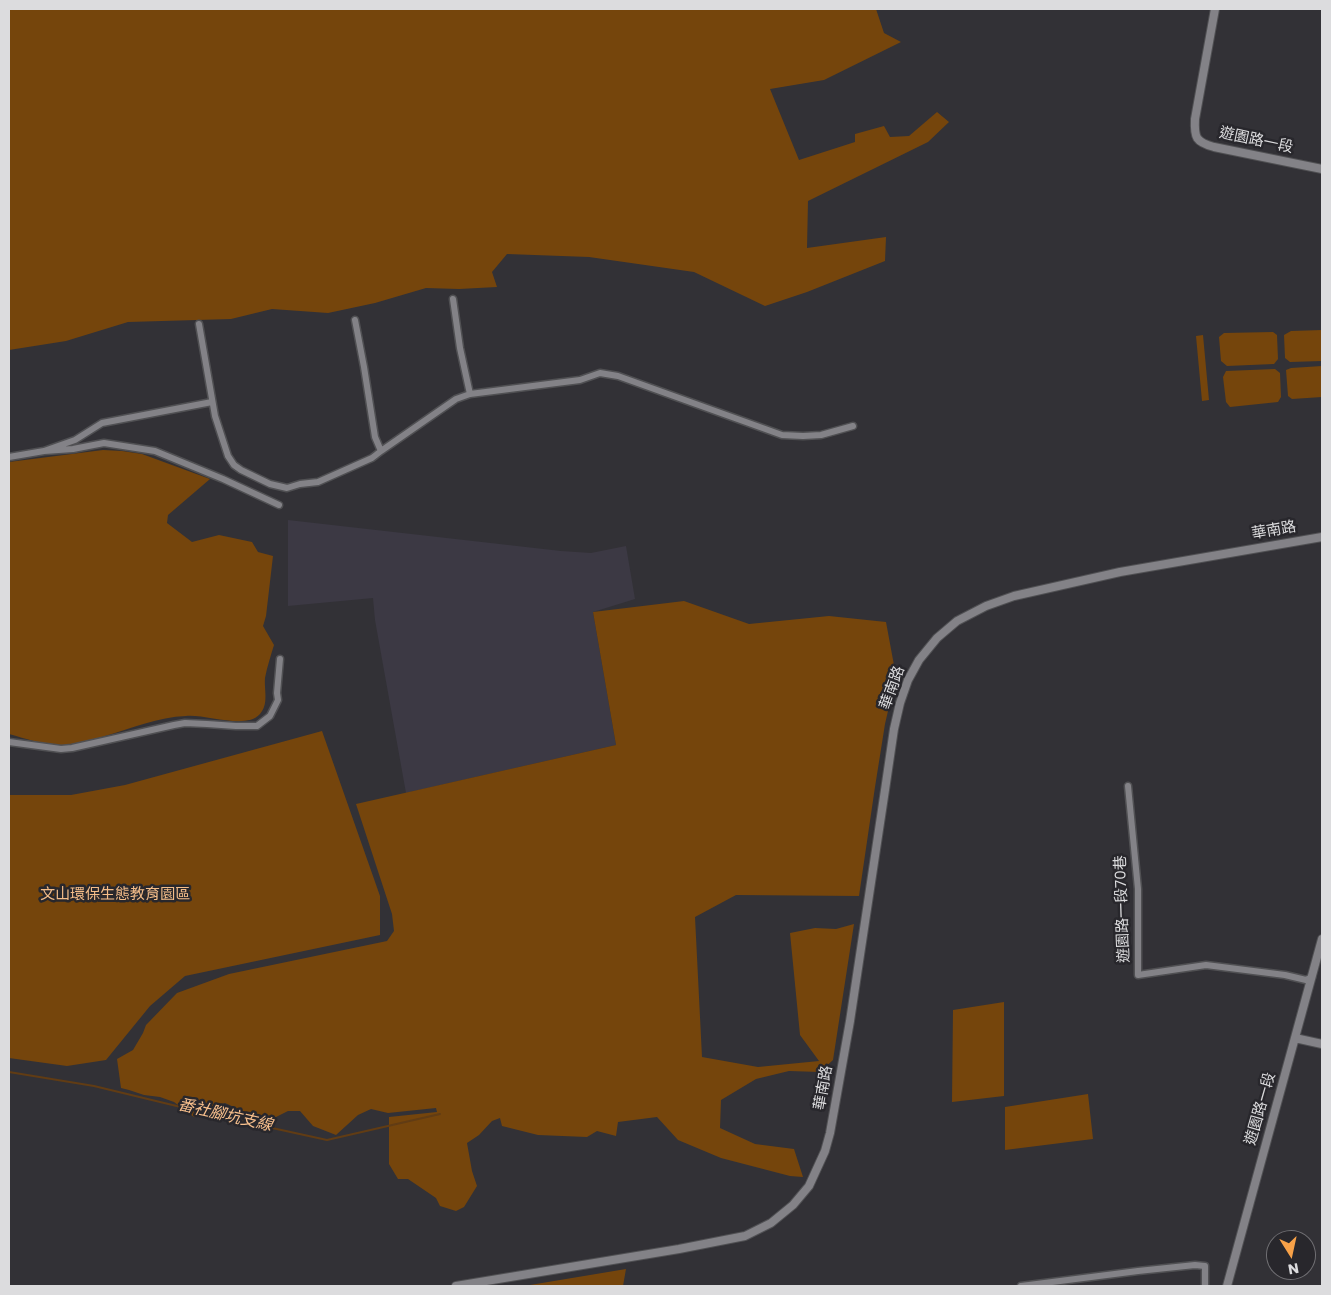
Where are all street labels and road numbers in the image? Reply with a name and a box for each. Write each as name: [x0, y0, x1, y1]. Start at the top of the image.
street label: 遊園路一段: [1217, 124, 1295, 158]
street label: 華南路: [1250, 518, 1298, 544]
street label: 華南路: [877, 664, 909, 712]
street label: 遊園路一段70巷: [1112, 855, 1134, 963]
street label: 華南路: [811, 1064, 837, 1112]
street label: 遊園路一段: [1242, 1070, 1280, 1148]

